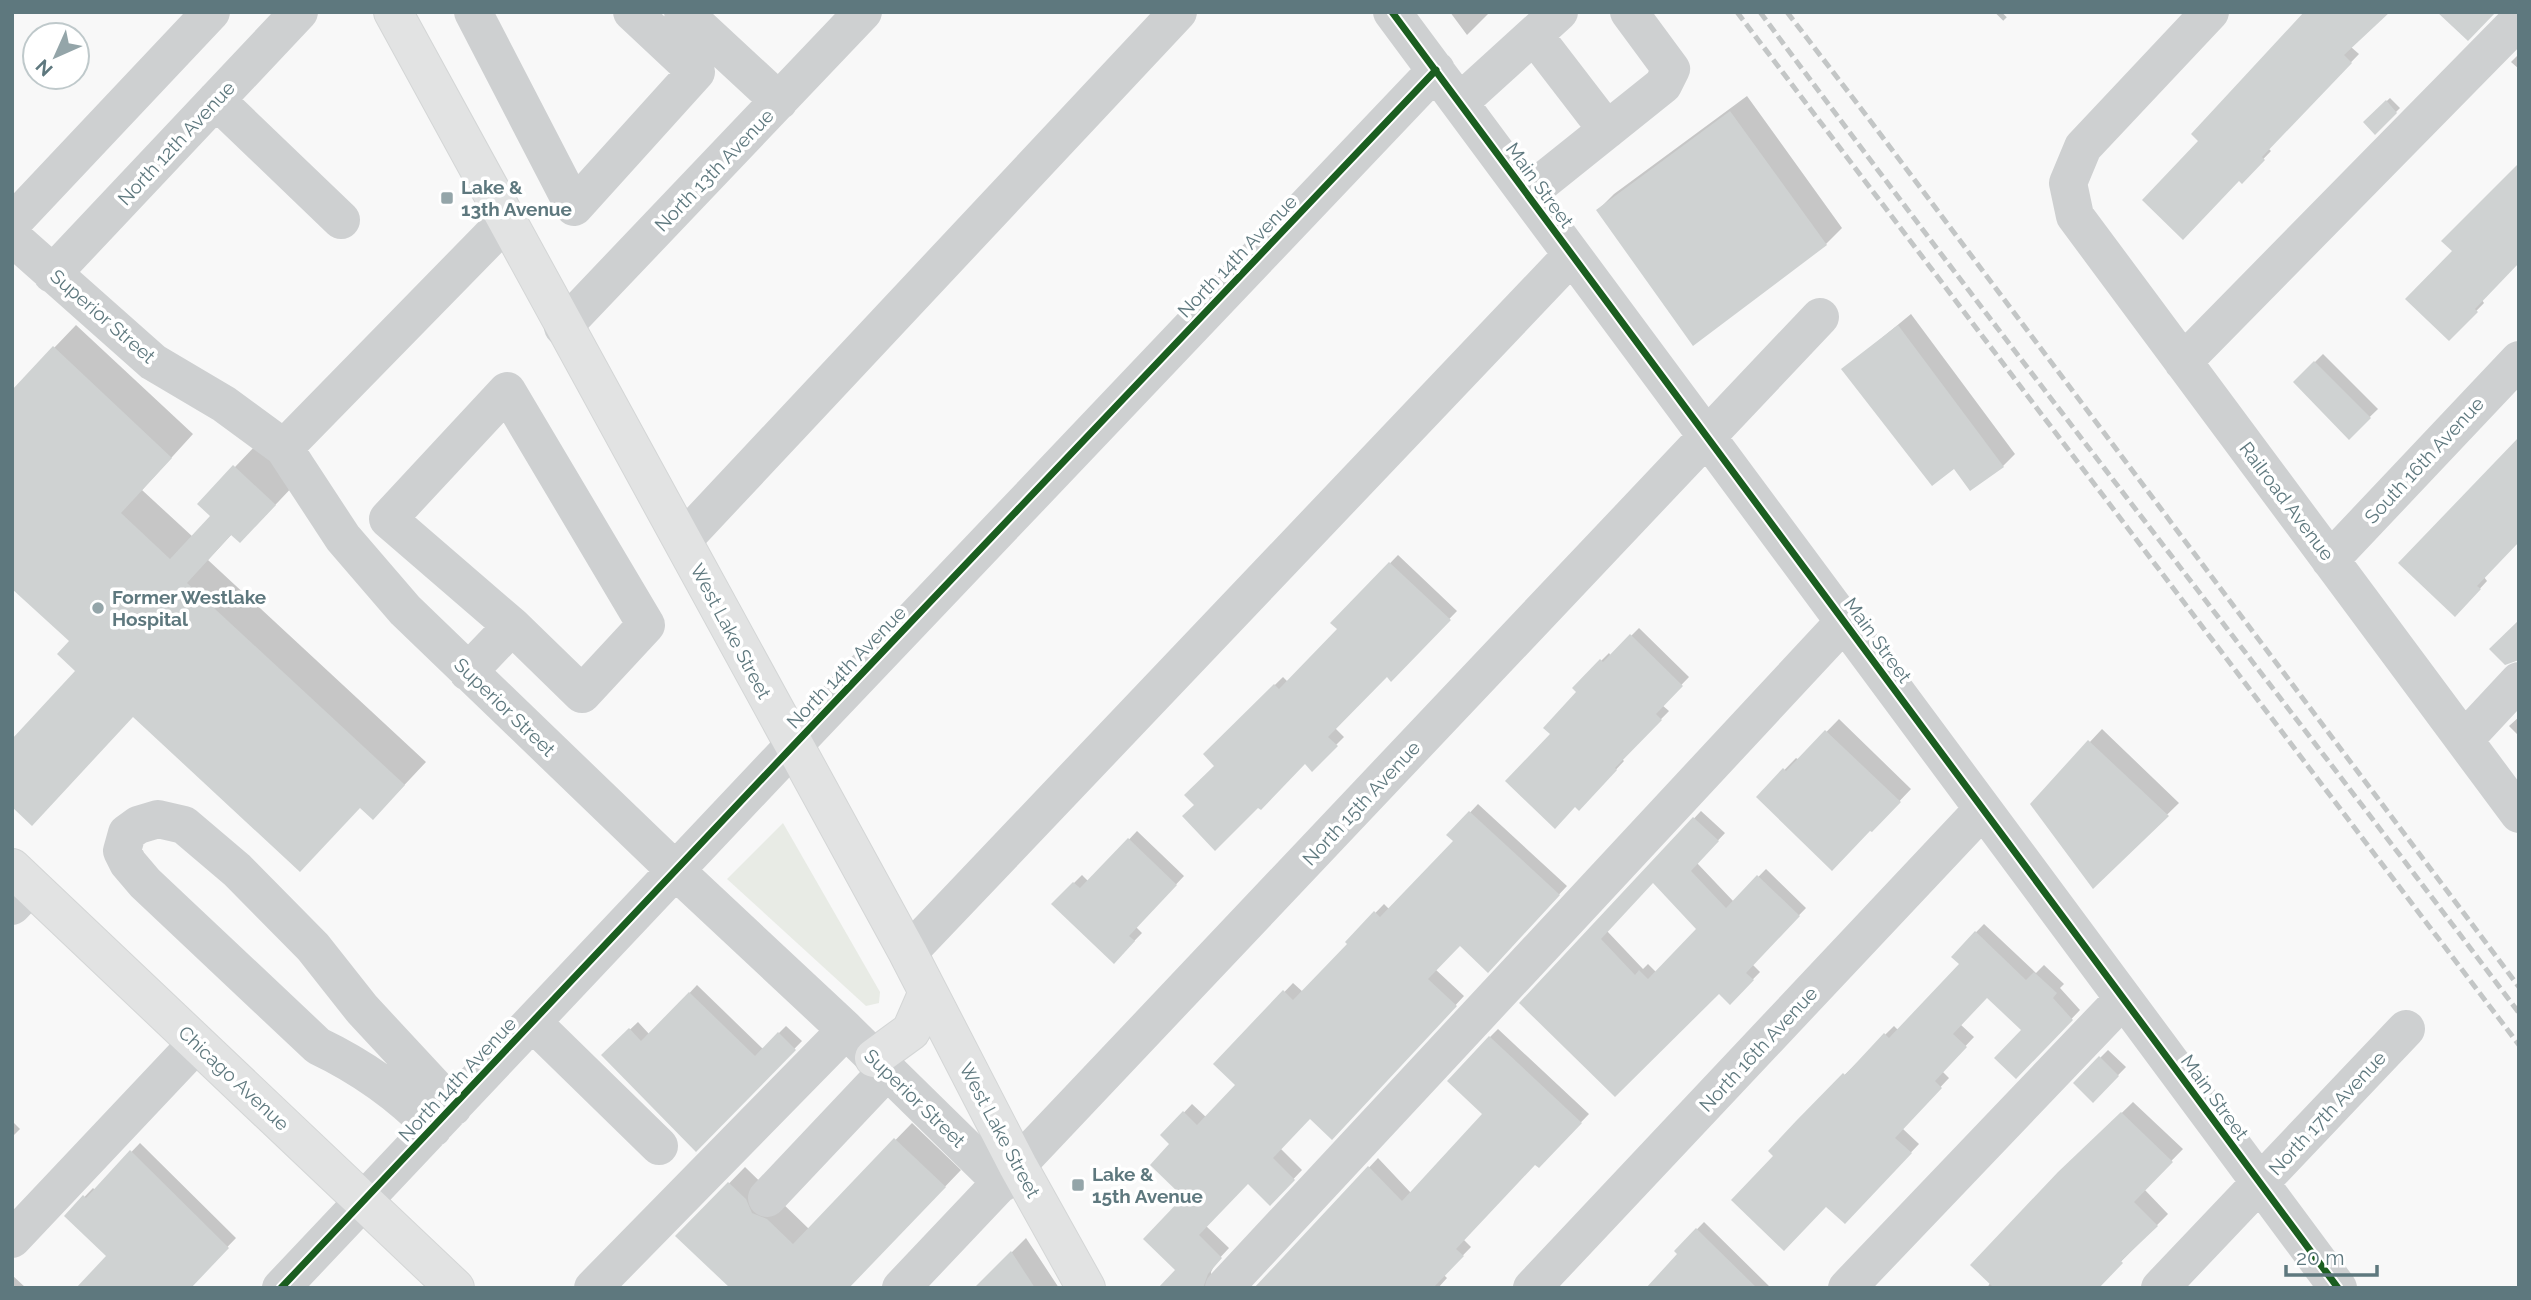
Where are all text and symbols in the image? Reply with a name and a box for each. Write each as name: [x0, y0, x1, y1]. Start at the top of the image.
north arrow: [21, 21, 91, 91]
text: N: [31, 55, 57, 81]
street label: North 12th Avenue: [113, 77, 239, 209]
street label: North 13th Avenue: [650, 104, 778, 236]
street label: Main Street: [1502, 138, 1579, 232]
place label: Lake & 13th Avenue: [461, 176, 572, 220]
marker: Lake & 13th Avenue: [439, 190, 455, 206]
street label: North 14th Avenue: [1173, 190, 1301, 322]
street label: Superior Street: [46, 265, 160, 368]
street label: South 16th Avenue: [2360, 392, 2488, 528]
street label: Railroad Avenue: [2235, 437, 2339, 565]
street label: West Lake Street: [686, 560, 776, 703]
place label: Former Westlake Hospital: [112, 586, 266, 630]
street label: Main Street: [1840, 593, 1917, 687]
marker: Former Westlake Hospital: [90, 600, 106, 616]
street label: North 14th Avenue: [782, 601, 910, 733]
street label: Superior Street: [450, 653, 560, 761]
street label: North 15th Avenue: [1298, 736, 1424, 870]
street label: North 16th Avenue: [1694, 982, 1822, 1116]
street label: North 14th Avenue: [394, 1012, 520, 1146]
street label: Chicago Avenue: [174, 1021, 294, 1135]
street label: Superior Street: [860, 1044, 970, 1152]
street label: North 17th Avenue: [2264, 1046, 2390, 1180]
street label: Main Street: [2177, 1050, 2254, 1144]
street label: West Lake Street: [955, 1059, 1045, 1202]
place label: Lake & 15th Avenue: [1092, 1163, 1203, 1207]
marker: Lake & 15th Avenue: [1070, 1177, 1086, 1193]
scale bar: [2286, 1234, 2377, 1278]
text: 20 m: [2296, 1245, 2344, 1270]

